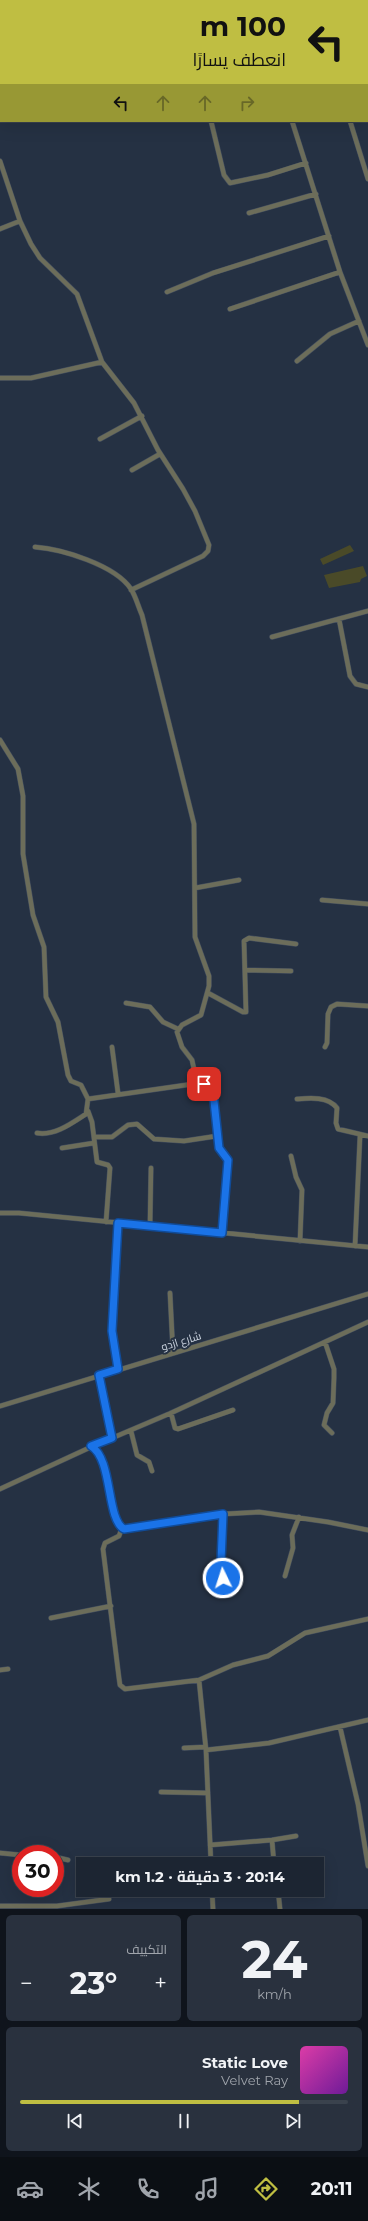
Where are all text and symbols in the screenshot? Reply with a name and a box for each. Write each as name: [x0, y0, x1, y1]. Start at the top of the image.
text: 100 m: [200, 9, 286, 43]
icon: left: [300, 16, 352, 68]
text: انعطف يسارًا: [193, 49, 286, 71]
icon: left: [110, 92, 132, 114]
icon: ahead: [152, 92, 174, 114]
icon: ahead: [194, 92, 216, 114]
icon: right: [236, 92, 258, 114]
pin: [187, 1067, 221, 1101]
icon: arrive: [193, 1073, 215, 1095]
street label: شارع ازدو: [159, 1328, 203, 1355]
position arrow: [202, 1557, 244, 1599]
speed limit sign: 30: [12, 1845, 64, 1897]
text: 20:14 · 3 دقيقة · 1.2 km: [115, 1867, 285, 1886]
text: 24: [242, 1928, 308, 1991]
text: التكييف: [126, 1941, 167, 1957]
text: 23°: [70, 1965, 117, 2002]
text: −: [20, 1970, 33, 1997]
text: +: [154, 1970, 167, 1997]
text: km/h: [257, 1986, 292, 2002]
text: Static Love: [202, 2053, 288, 2072]
text: Velvet Ray: [221, 2072, 288, 2088]
icon: previous: [64, 2110, 86, 2132]
icon: pause: [173, 2110, 195, 2132]
icon: next: [282, 2110, 304, 2132]
icon: car: [16, 2175, 44, 2203]
icon: climate: [75, 2175, 103, 2203]
icon: phone: [134, 2175, 162, 2203]
icon: music: [193, 2175, 221, 2203]
icon: directions: [252, 2175, 280, 2203]
text: 20:11: [311, 2178, 352, 2200]

